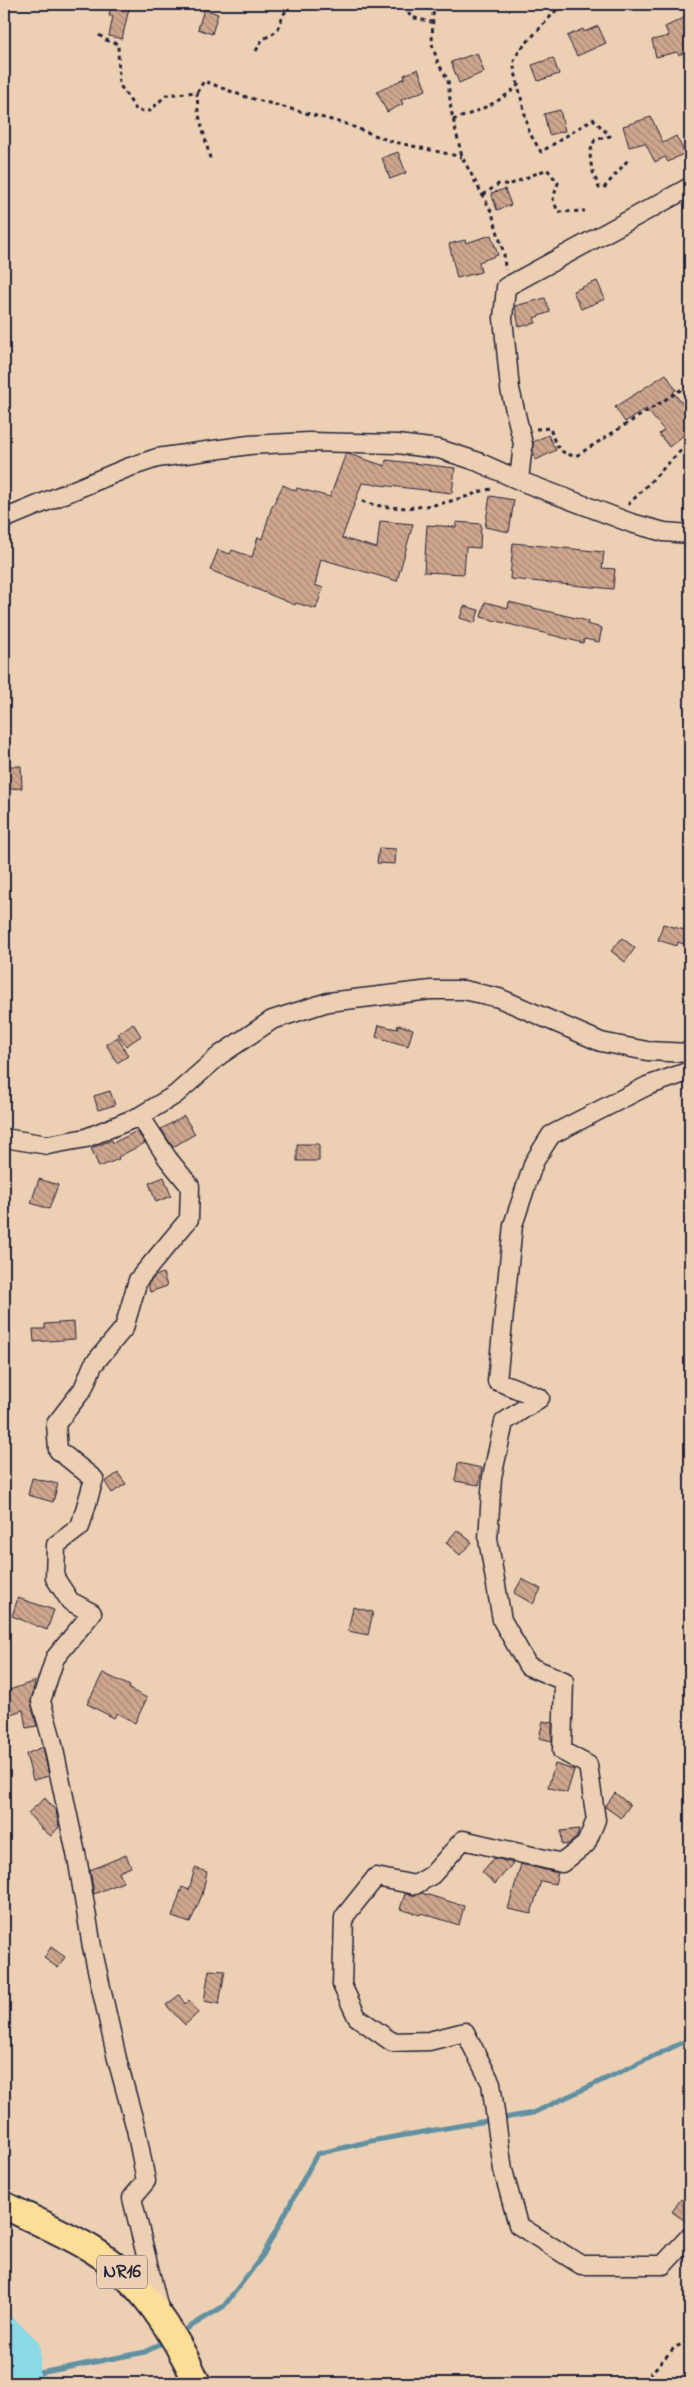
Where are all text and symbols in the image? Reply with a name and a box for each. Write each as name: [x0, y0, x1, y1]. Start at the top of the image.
road number: NR16: [97, 2256, 147, 2288]

